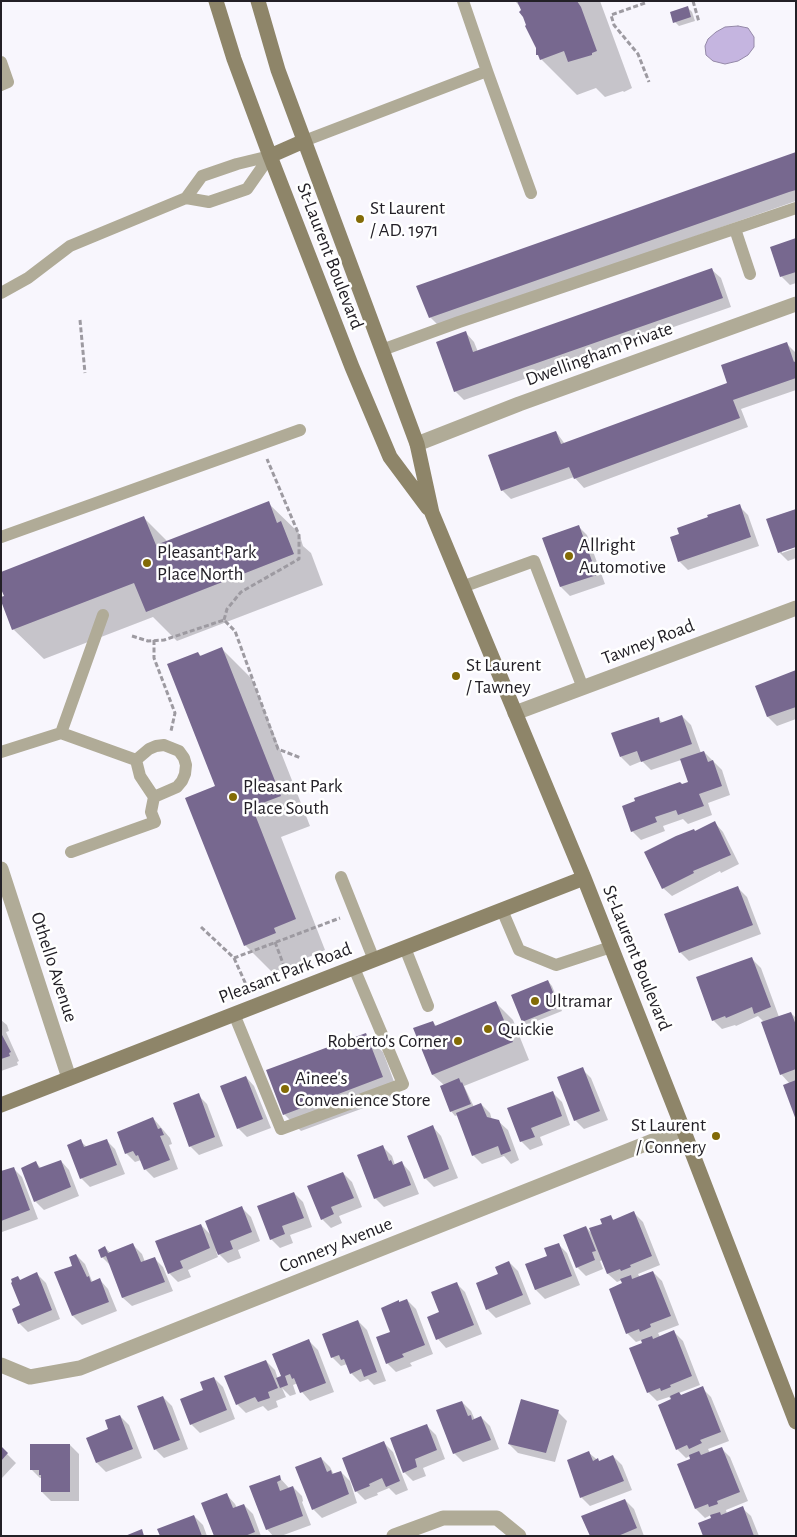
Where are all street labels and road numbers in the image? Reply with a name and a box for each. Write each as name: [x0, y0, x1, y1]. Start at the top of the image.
street label: St-Laurent Boulevard: [292, 180, 368, 332]
street label: Dwellingham Private: [522, 317, 676, 391]
street label: Tawney Road: [599, 614, 697, 670]
street label: St-Laurent Boulevard: [597, 882, 677, 1034]
street label: Othello Avenue: [26, 909, 82, 1025]
street label: Pleasant Park Road: [215, 937, 355, 1009]
street label: Connery Avenue: [276, 1212, 396, 1278]

